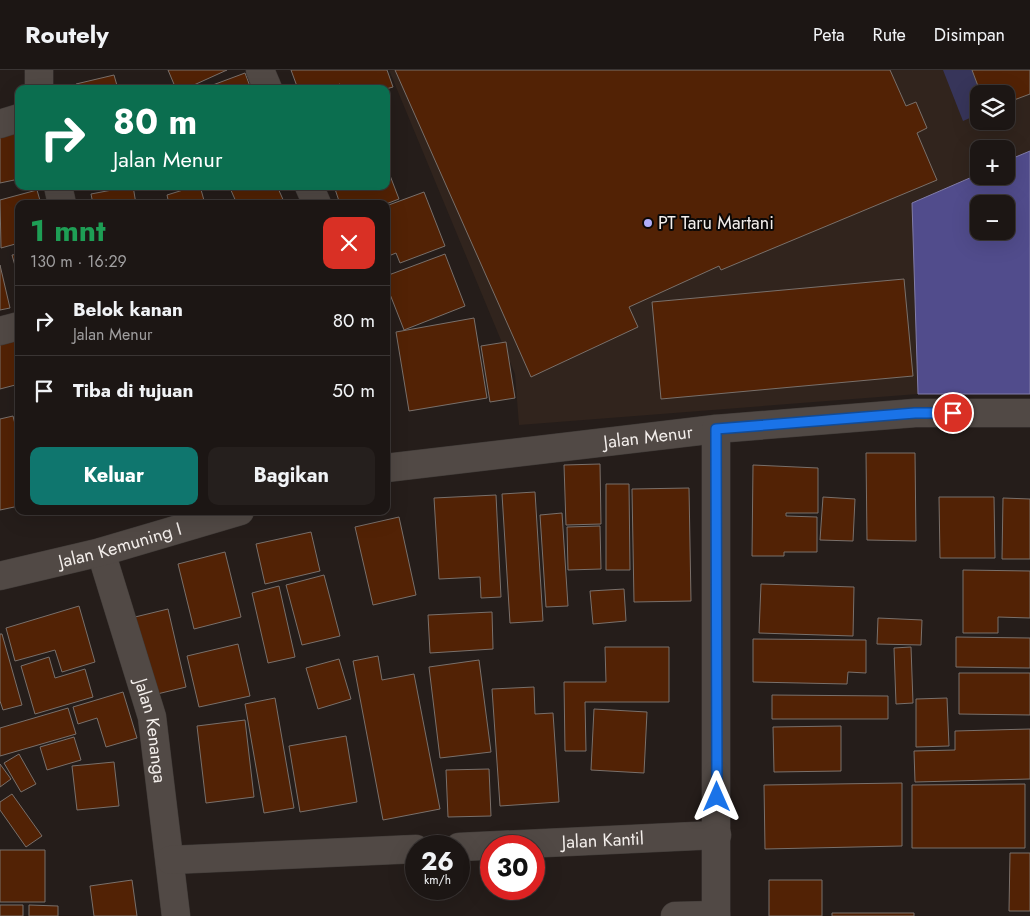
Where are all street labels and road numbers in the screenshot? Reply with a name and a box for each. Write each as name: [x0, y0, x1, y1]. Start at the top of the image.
street label: Jalan Menur: [600, 419, 695, 455]
street label: Jalan Kemuning I: [54, 516, 185, 575]
street label: Jalan Kenanga: [127, 673, 173, 784]
street label: Jalan Kantil: [559, 825, 644, 855]

